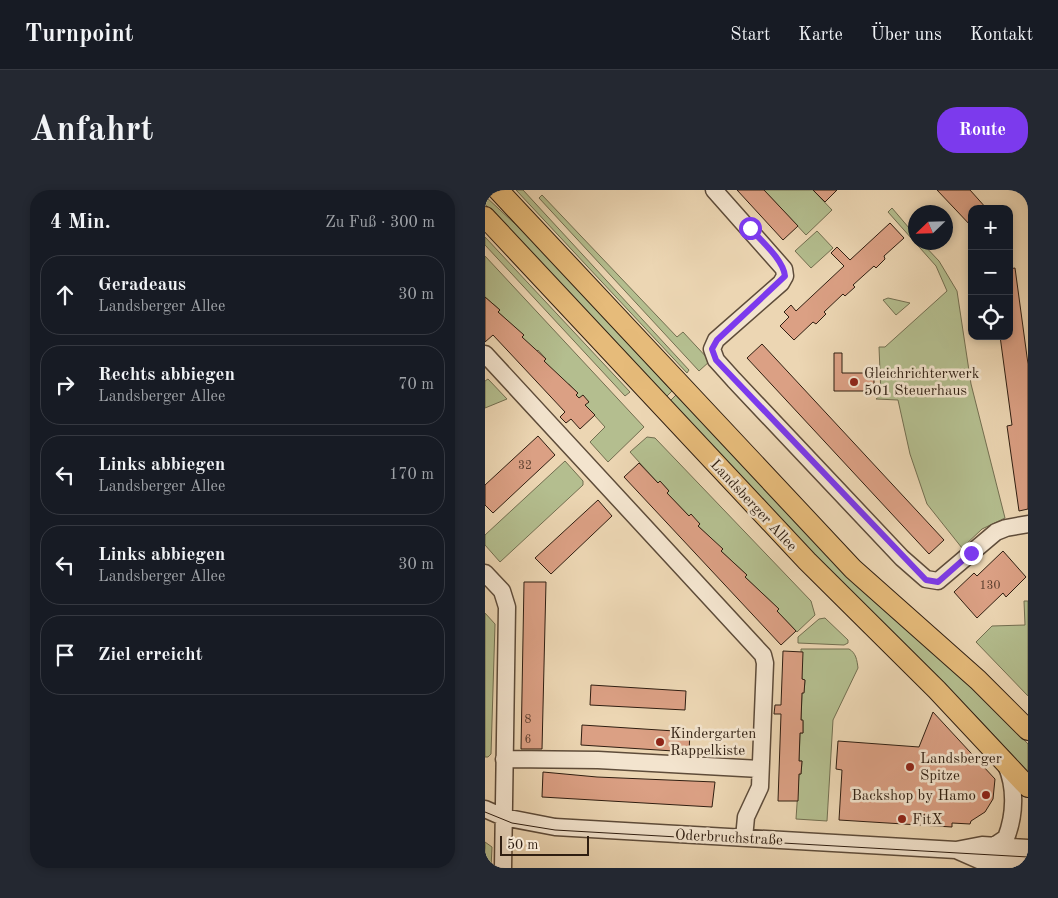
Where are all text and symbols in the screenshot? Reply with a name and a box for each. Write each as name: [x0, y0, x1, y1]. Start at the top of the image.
text: Turnpoint: [25, 23, 133, 47]
text: Start: [730, 26, 770, 44]
text: Karte: [798, 26, 843, 44]
text: Über uns: [871, 26, 942, 44]
text: Kontakt: [970, 26, 1033, 44]
button: Route: [937, 107, 1028, 153]
text: Anfahrt: [30, 113, 153, 148]
north arrow: [908, 205, 953, 250]
map controls: [968, 205, 1013, 340]
button: +: [968, 205, 1013, 250]
text: 4 Min.: [50, 212, 111, 233]
text: Zu Fuß · 300 m: [325, 215, 435, 231]
route start: [739, 217, 762, 240]
button: −: [968, 250, 1013, 295]
text: Geradeaus: [98, 276, 186, 295]
icon: ahead: [51, 281, 79, 309]
text: 30 m: [398, 287, 434, 303]
button: locate: [968, 295, 1013, 340]
text: Landsberger Allee: [98, 299, 225, 315]
text: Rechts abbiegen: [98, 366, 235, 385]
place label: Gleichrichterwerk 501 Steuerhaus: [864, 367, 980, 399]
icon: right: [51, 371, 79, 399]
marker: Gleichrichterwerk 501 Steuerhaus: [848, 376, 860, 388]
text: 70 m: [398, 377, 434, 393]
text: Landsberger Allee: [98, 389, 225, 405]
text: Links abbiegen: [98, 456, 225, 475]
street label: Landsberger Allee: [707, 457, 799, 555]
house number: 32: [518, 460, 532, 472]
icon: left: [51, 461, 79, 489]
text: 170 m: [389, 467, 434, 483]
text: Landsberger Allee: [98, 479, 225, 495]
route end: [960, 542, 983, 565]
text: Links abbiegen: [98, 546, 225, 565]
icon: left: [51, 551, 79, 579]
text: 30 m: [398, 557, 434, 573]
text: Landsberger Allee: [98, 569, 225, 585]
house number: 130: [980, 580, 1000, 592]
icon: arrive: [51, 641, 79, 669]
text: Ziel erreicht: [98, 646, 203, 665]
house number: 8: [525, 714, 532, 726]
place label: Kindergarten Rappelkiste: [670, 727, 756, 759]
house number: 6: [525, 734, 532, 746]
marker: Kindergarten Rappelkiste: [654, 736, 666, 748]
place label: Landsberger Spitze: [920, 752, 1002, 784]
marker: Landsberger Spitze: [904, 761, 916, 773]
place label: Backshop by Hamo: [851, 789, 976, 804]
marker: Backshop by Hamo: [980, 789, 992, 801]
marker: FitX: [896, 813, 908, 825]
place label: FitX: [912, 813, 943, 828]
street label: Oderbruchstraße: [675, 828, 783, 849]
scale bar: [500, 833, 589, 856]
text: 50 m: [507, 838, 538, 852]

